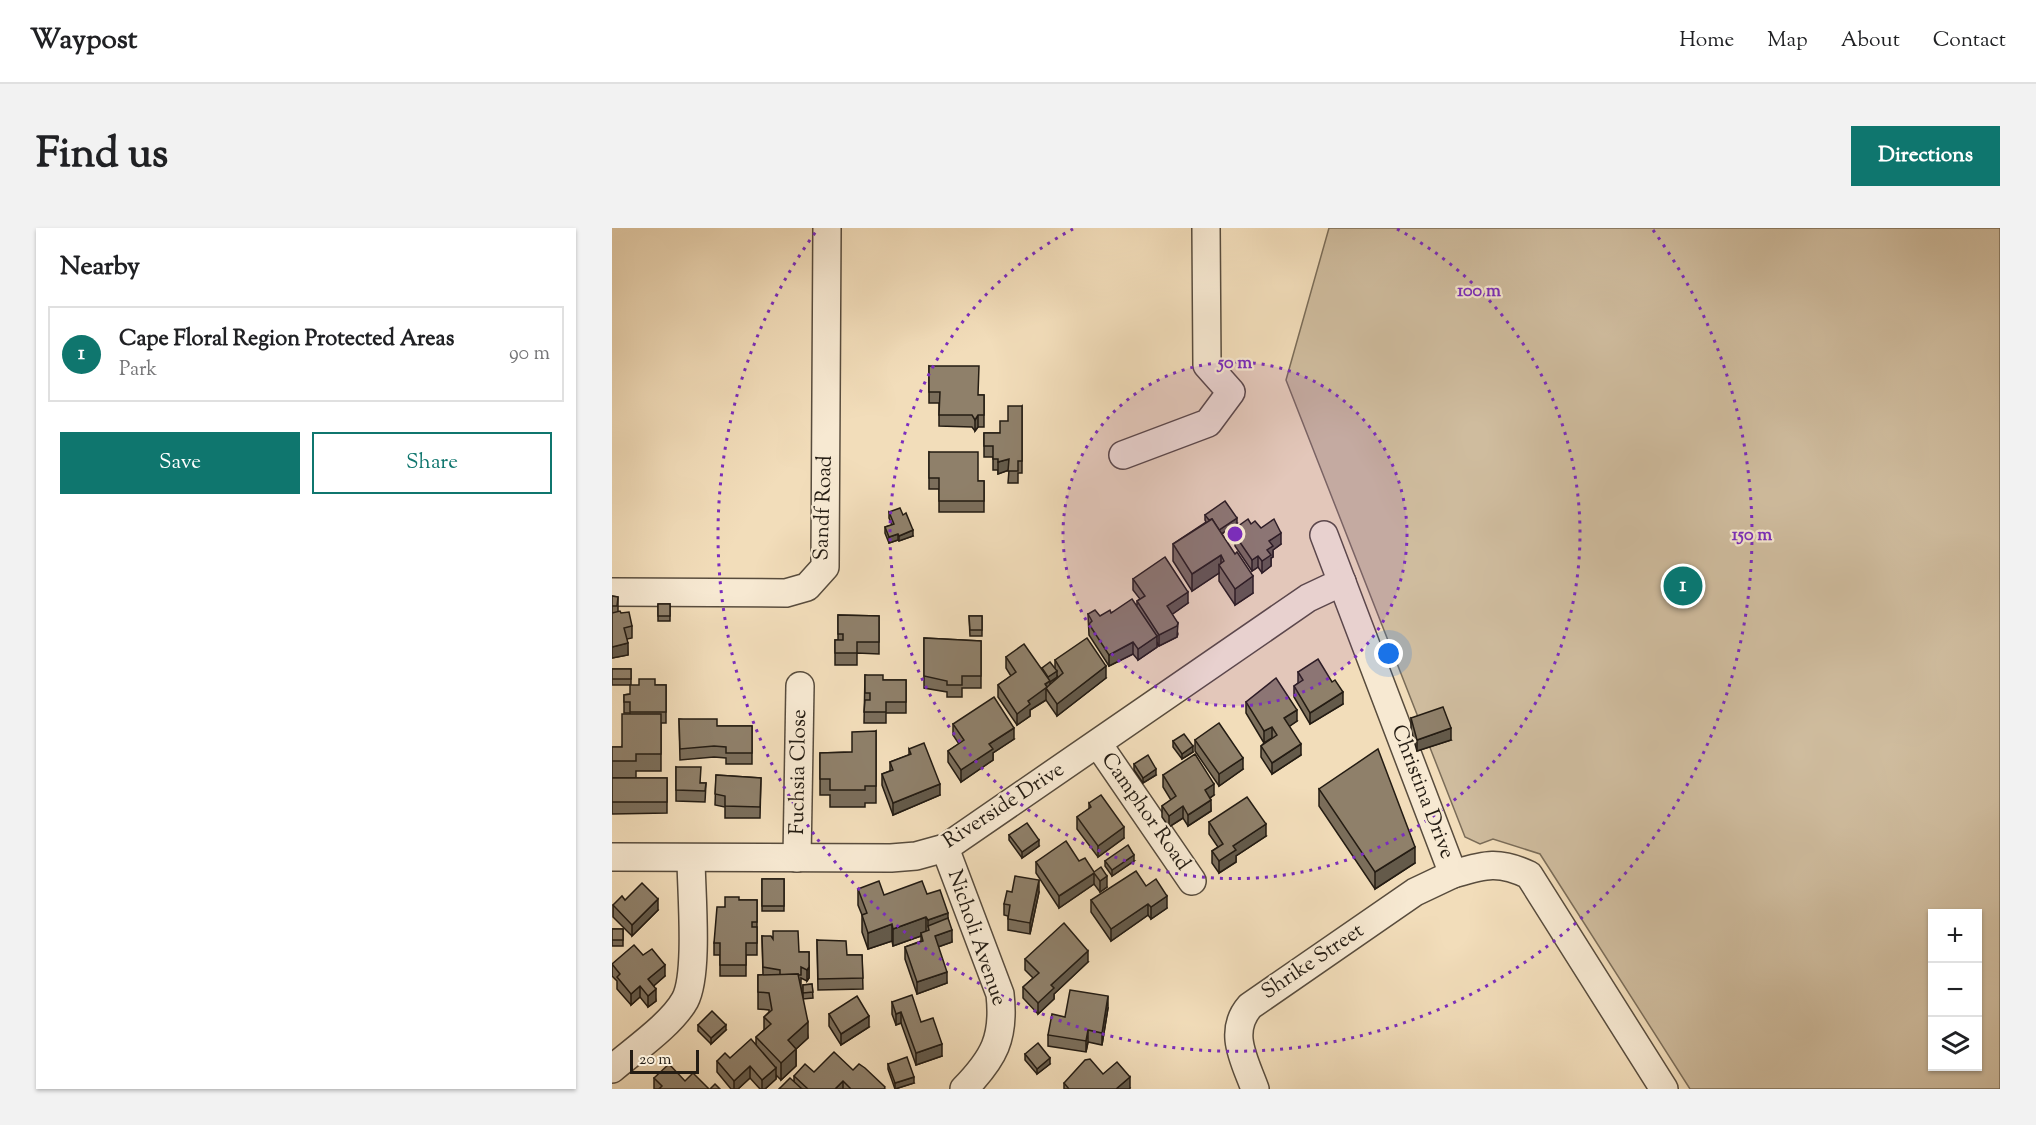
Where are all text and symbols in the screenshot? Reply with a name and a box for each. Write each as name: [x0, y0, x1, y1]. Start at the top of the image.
text: Waypost: [30, 21, 137, 61]
text: Home: [1679, 26, 1734, 56]
text: Map: [1767, 26, 1808, 56]
text: About: [1841, 26, 1900, 56]
text: Contact: [1933, 26, 2006, 56]
text: Find us: [36, 126, 168, 186]
button: Directions: [1851, 126, 2000, 186]
text: Nearby: [60, 249, 140, 286]
text: 100 m: [1457, 279, 1501, 305]
text: Cape Floral Region Protected Areas: [119, 324, 454, 356]
text: 1: [78, 340, 85, 369]
text: 90 m: [509, 340, 550, 369]
text: 50 m: [1216, 351, 1252, 377]
text: Park: [119, 356, 157, 385]
button: Save: [60, 432, 300, 494]
button: Share: [312, 432, 552, 494]
street label: Sandf Road: [807, 455, 841, 561]
text: 150 m: [1732, 523, 1772, 549]
centre of rings: [1225, 524, 1245, 544]
pin: 1: [1664, 564, 1702, 608]
your location: [1374, 639, 1403, 668]
street label: Fuchsia Close: [783, 709, 815, 835]
street label: Christina Drive: [1383, 721, 1461, 863]
street label: Camphor Road: [1093, 747, 1197, 877]
street label: Riverside Drive: [937, 755, 1071, 857]
street label: Nicholi Avenue: [939, 866, 1013, 1010]
map controls: [1928, 909, 1982, 1071]
button: +: [1928, 909, 1982, 963]
street label: Shrike Street: [1256, 917, 1370, 1007]
button: −: [1928, 963, 1982, 1017]
button: layers: [1928, 1017, 1982, 1071]
scale bar: [630, 1047, 699, 1074]
text: 20 m: [639, 1049, 672, 1072]

